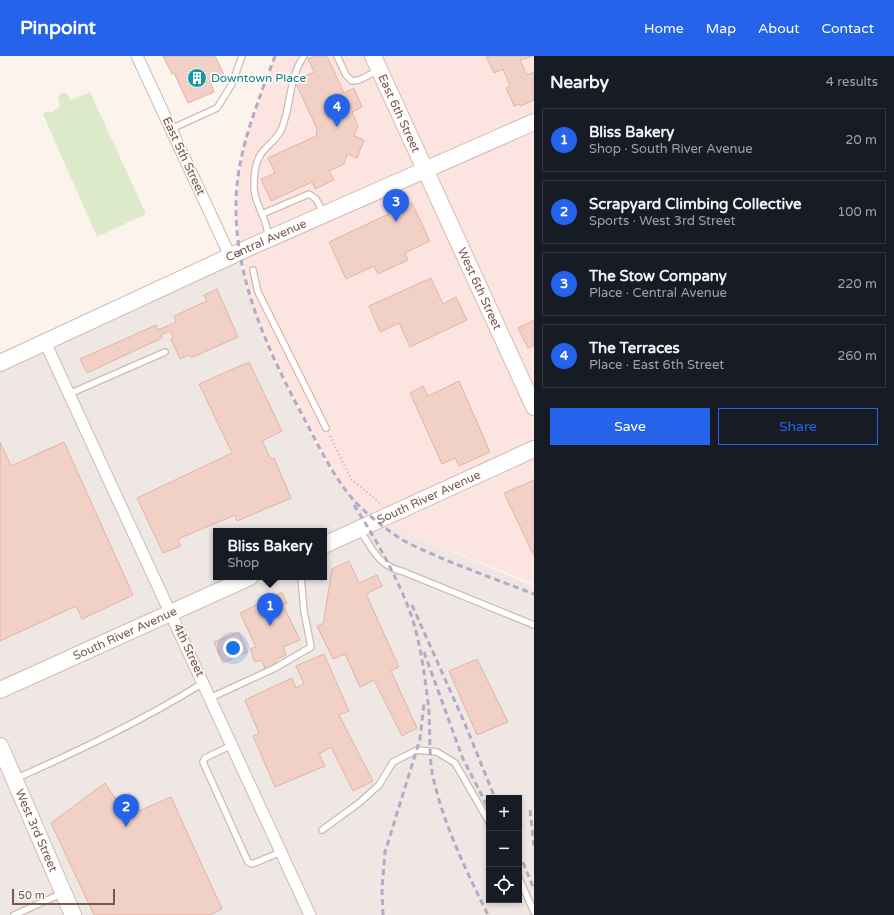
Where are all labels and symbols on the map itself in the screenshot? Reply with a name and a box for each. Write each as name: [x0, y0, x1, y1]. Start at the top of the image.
building icon: Downtown Place: [186, 67, 208, 89]
place label: Downtown Place: [211, 71, 306, 85]
street label: East 6th Street: [375, 72, 423, 155]
pin: 4: [324, 94, 350, 127]
street label: East 5th Street: [160, 115, 208, 198]
pin: 3: [383, 189, 409, 222]
street label: Central Avenue: [223, 216, 309, 264]
street label: West 6th Street: [455, 245, 505, 332]
street label: South River Avenue: [375, 467, 483, 527]
pin: 1: [257, 593, 283, 626]
street label: South River Avenue: [71, 604, 179, 663]
street label: 4th Street: [171, 621, 208, 679]
your location: [223, 638, 243, 658]
street label: West 3rd Street: [12, 787, 61, 874]
pin: 2: [113, 794, 139, 827]
scale bar: [12, 887, 115, 906]

